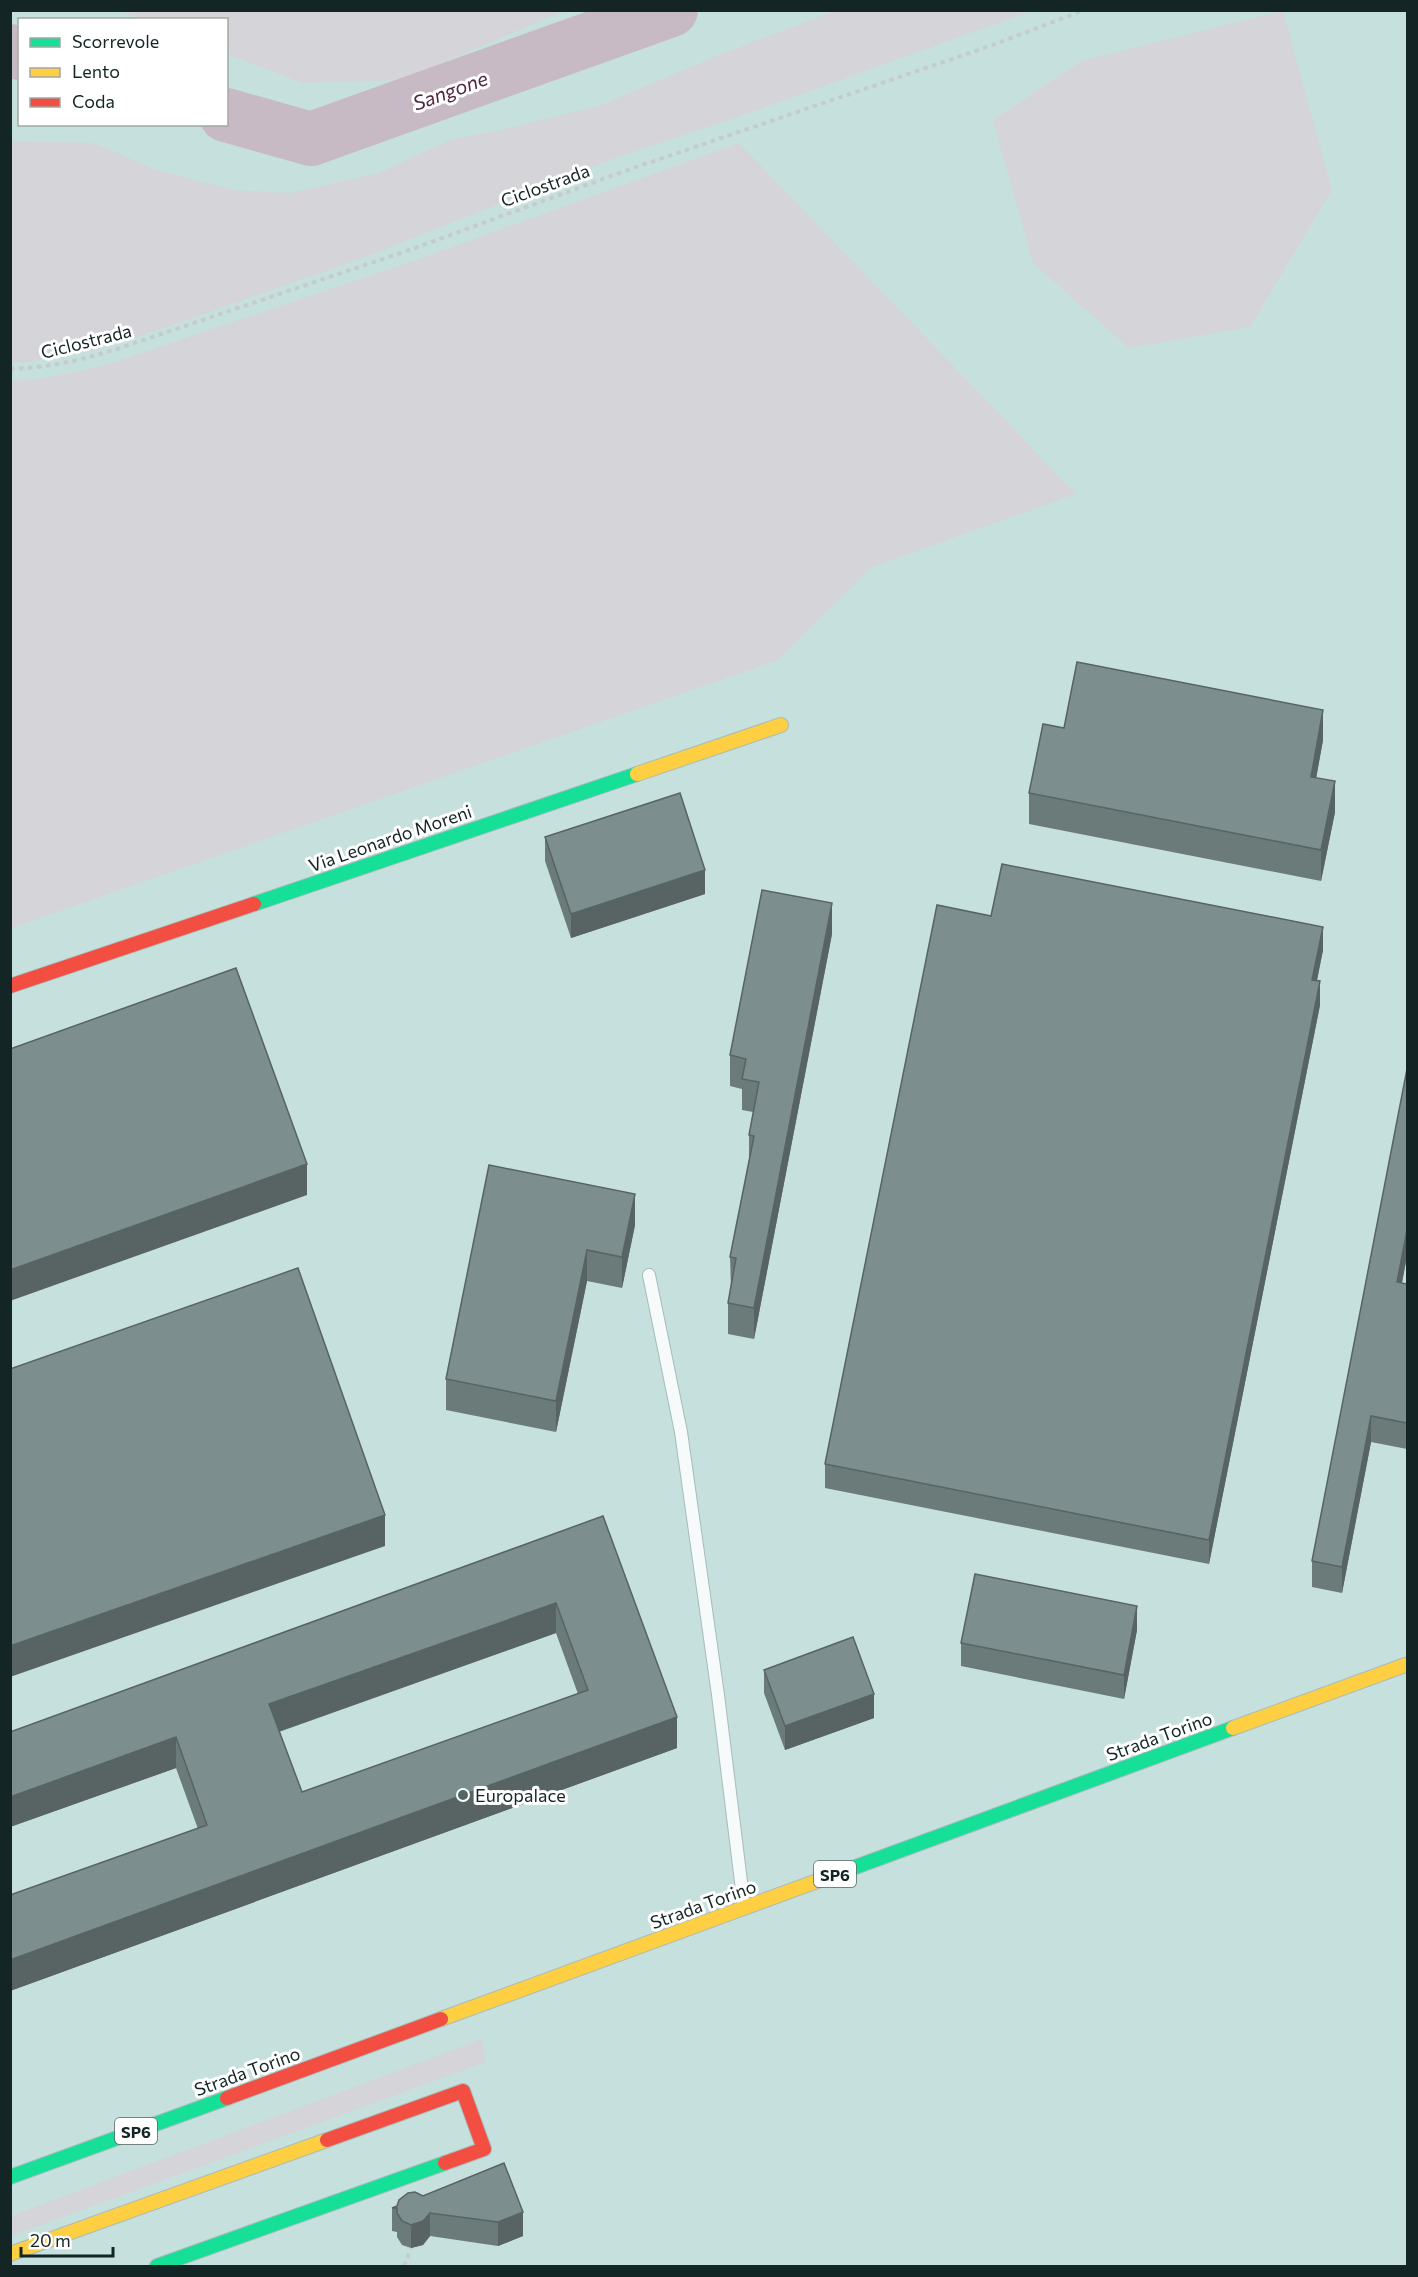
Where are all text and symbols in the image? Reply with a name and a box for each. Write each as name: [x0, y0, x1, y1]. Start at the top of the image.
legend: [18, 18, 228, 126]
text: Scorrevole: [72, 30, 159, 52]
text: Lento: [72, 60, 120, 82]
water label: Sangone: [409, 65, 491, 115]
text: Coda: [72, 90, 115, 112]
street label: Ciclostrada: [498, 159, 592, 211]
street label: Ciclostrada: [38, 319, 134, 363]
street label: Via Leonardo Moreni: [306, 800, 474, 876]
street label: Strada Torino: [1103, 1707, 1215, 1765]
place label: Europalace: [475, 1784, 566, 1806]
marker: Europalace: [456, 1788, 470, 1802]
road number: SP6: [814, 1861, 856, 1887]
street label: Strada Torino: [647, 1875, 759, 1933]
street label: Strada Torino: [191, 2042, 303, 2100]
road number: SP6: [115, 2118, 157, 2144]
scale bar: [21, 2220, 112, 2258]
text: 20 m: [30, 2229, 71, 2251]

